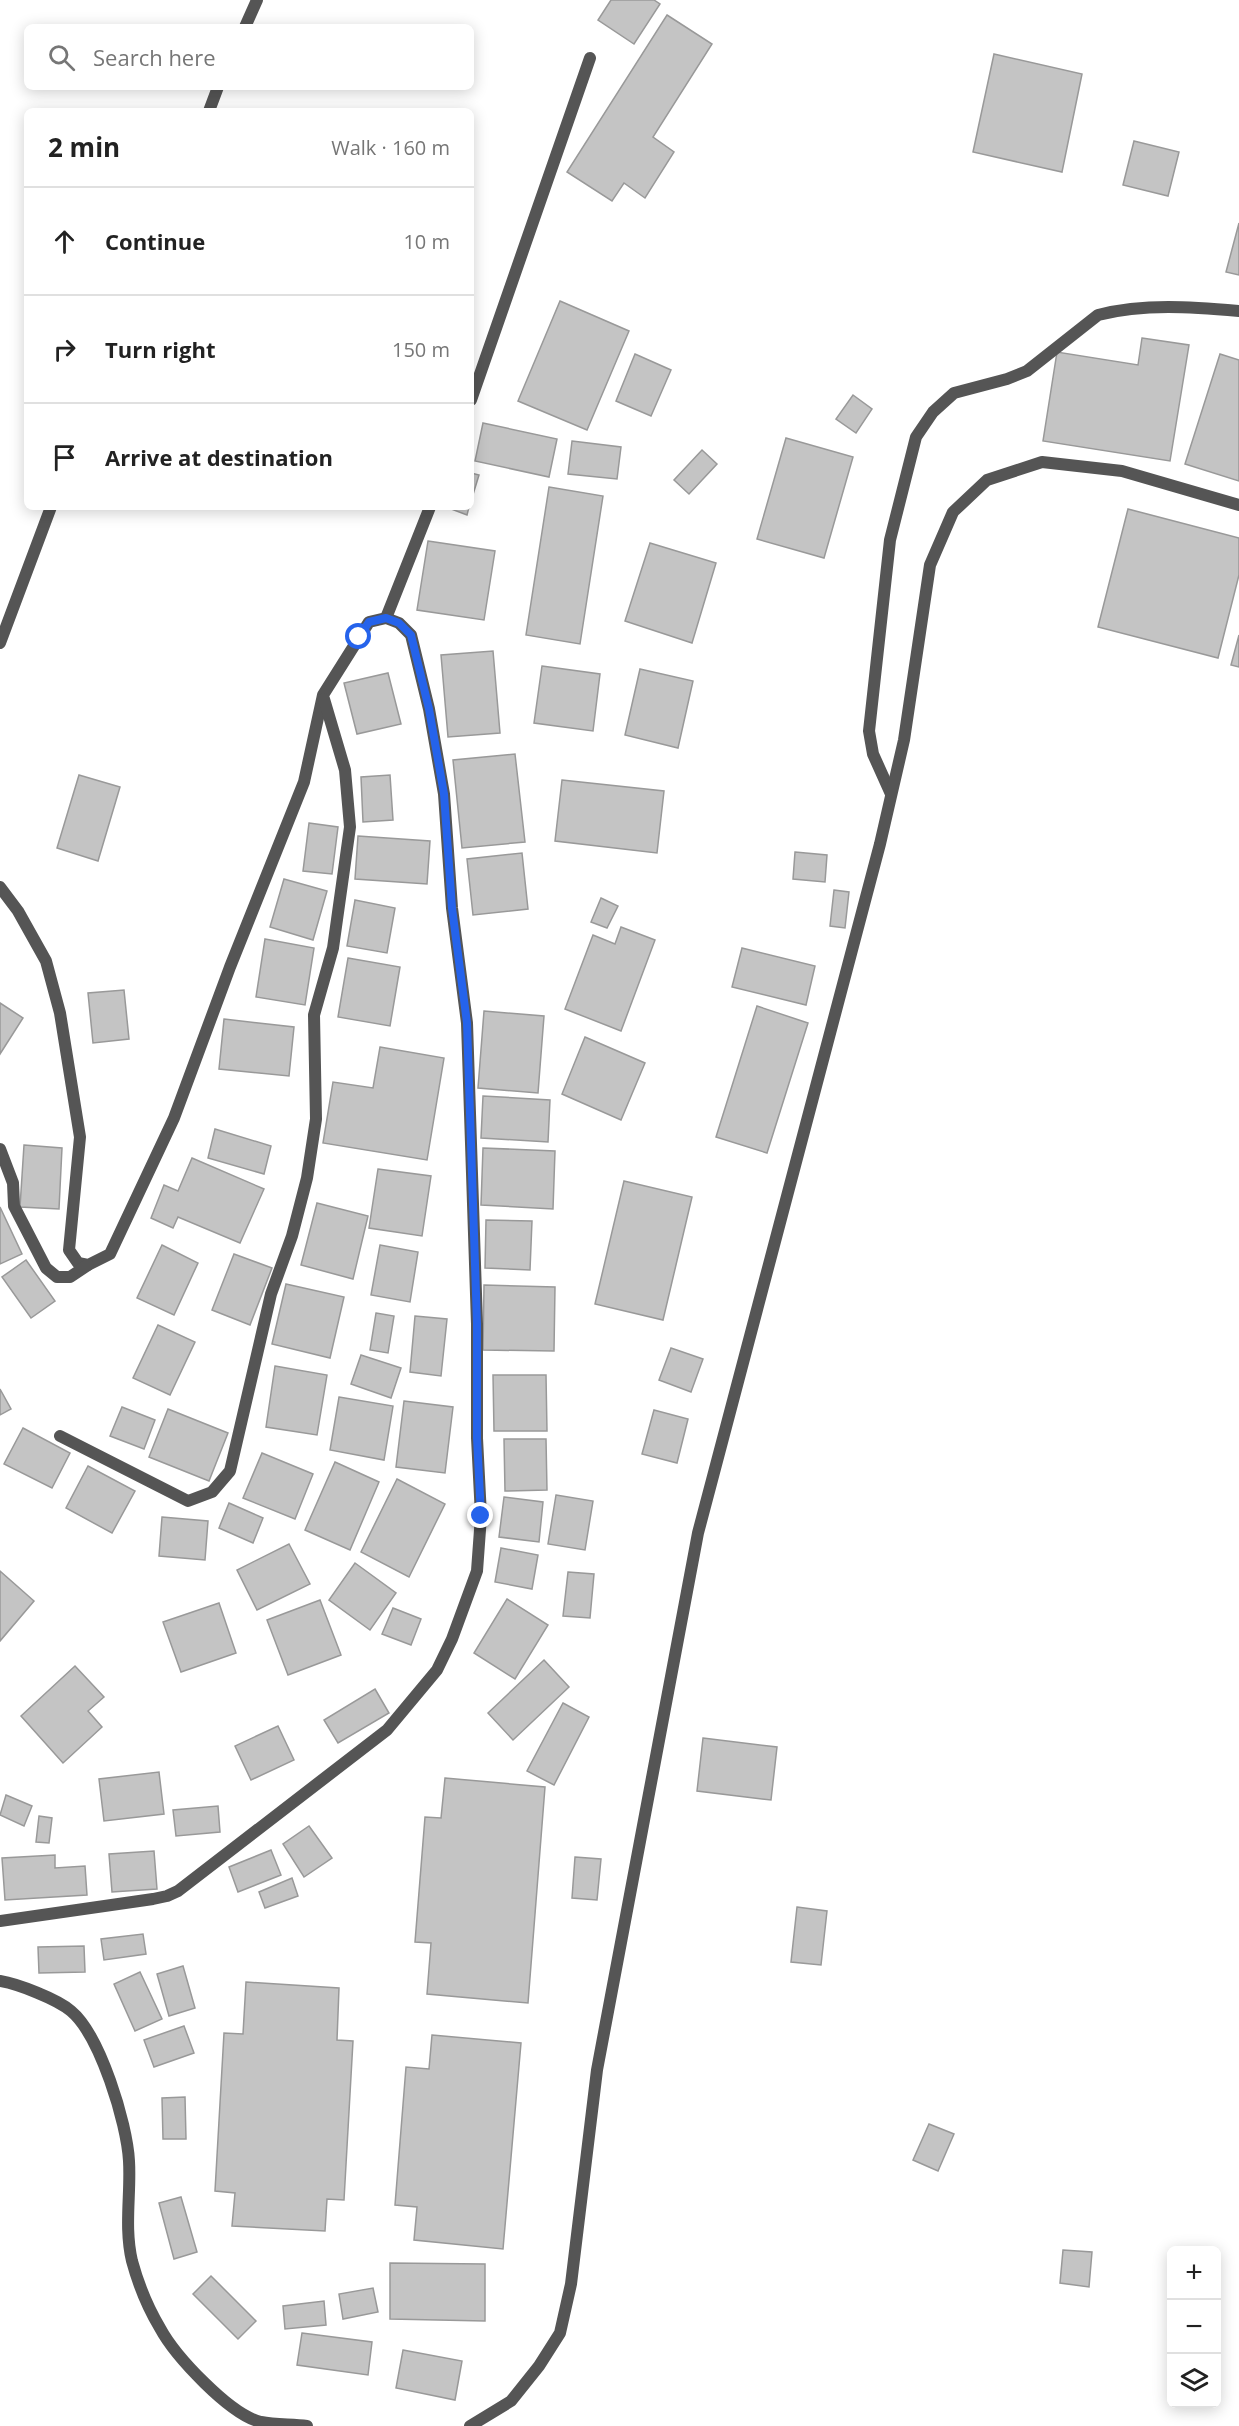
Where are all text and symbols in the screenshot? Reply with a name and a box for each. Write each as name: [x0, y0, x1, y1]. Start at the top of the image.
search box: [24, 24, 474, 90]
icon: search: [45, 41, 78, 74]
text: Search here: [93, 42, 216, 72]
text: 2 min: [48, 129, 120, 165]
text: Walk · 160 m: [331, 134, 450, 161]
icon: ahead: [48, 225, 81, 258]
text: Continue: [105, 226, 205, 256]
text: 10 m: [403, 228, 450, 255]
icon: right: [48, 333, 81, 366]
text: Turn right: [105, 334, 216, 364]
text: 150 m: [392, 336, 450, 363]
icon: arrive: [48, 441, 81, 474]
text: Arrive at destination: [105, 442, 333, 472]
route start: [345, 623, 371, 649]
route end: [467, 1502, 493, 1528]
map controls: [1167, 2246, 1221, 2408]
button: +: [1167, 2246, 1221, 2300]
button: −: [1167, 2300, 1221, 2354]
button: layers: [1167, 2354, 1221, 2408]

